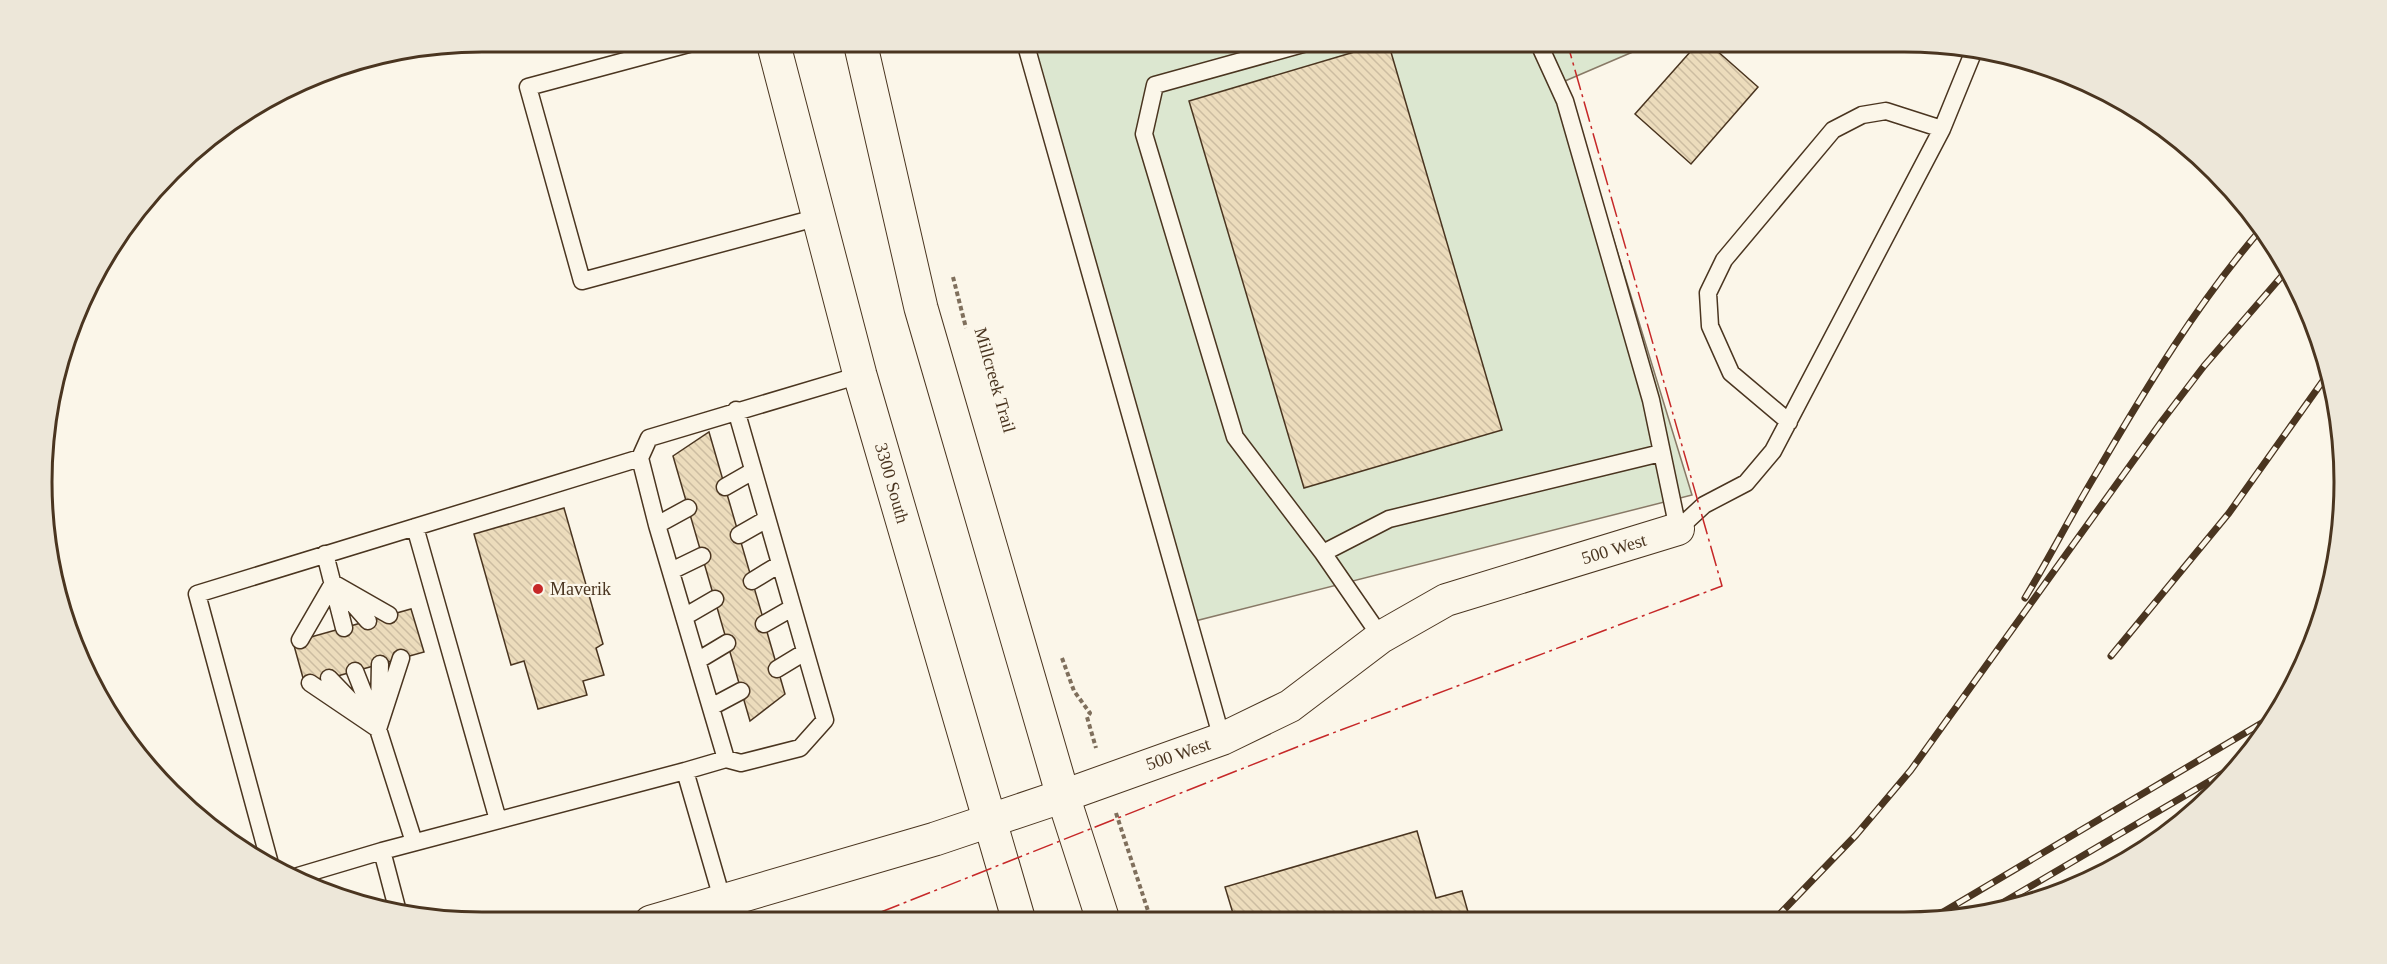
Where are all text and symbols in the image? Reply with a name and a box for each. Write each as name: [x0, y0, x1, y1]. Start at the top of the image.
street label: Millcreek Trail: [970, 325, 1020, 435]
street label: 3300 South: [871, 441, 913, 525]
street label: 500 West: [1579, 530, 1649, 568]
place label: Maverik: [550, 579, 611, 599]
marker: Maverik: [531, 582, 545, 596]
street label: 500 West: [1143, 734, 1213, 774]

